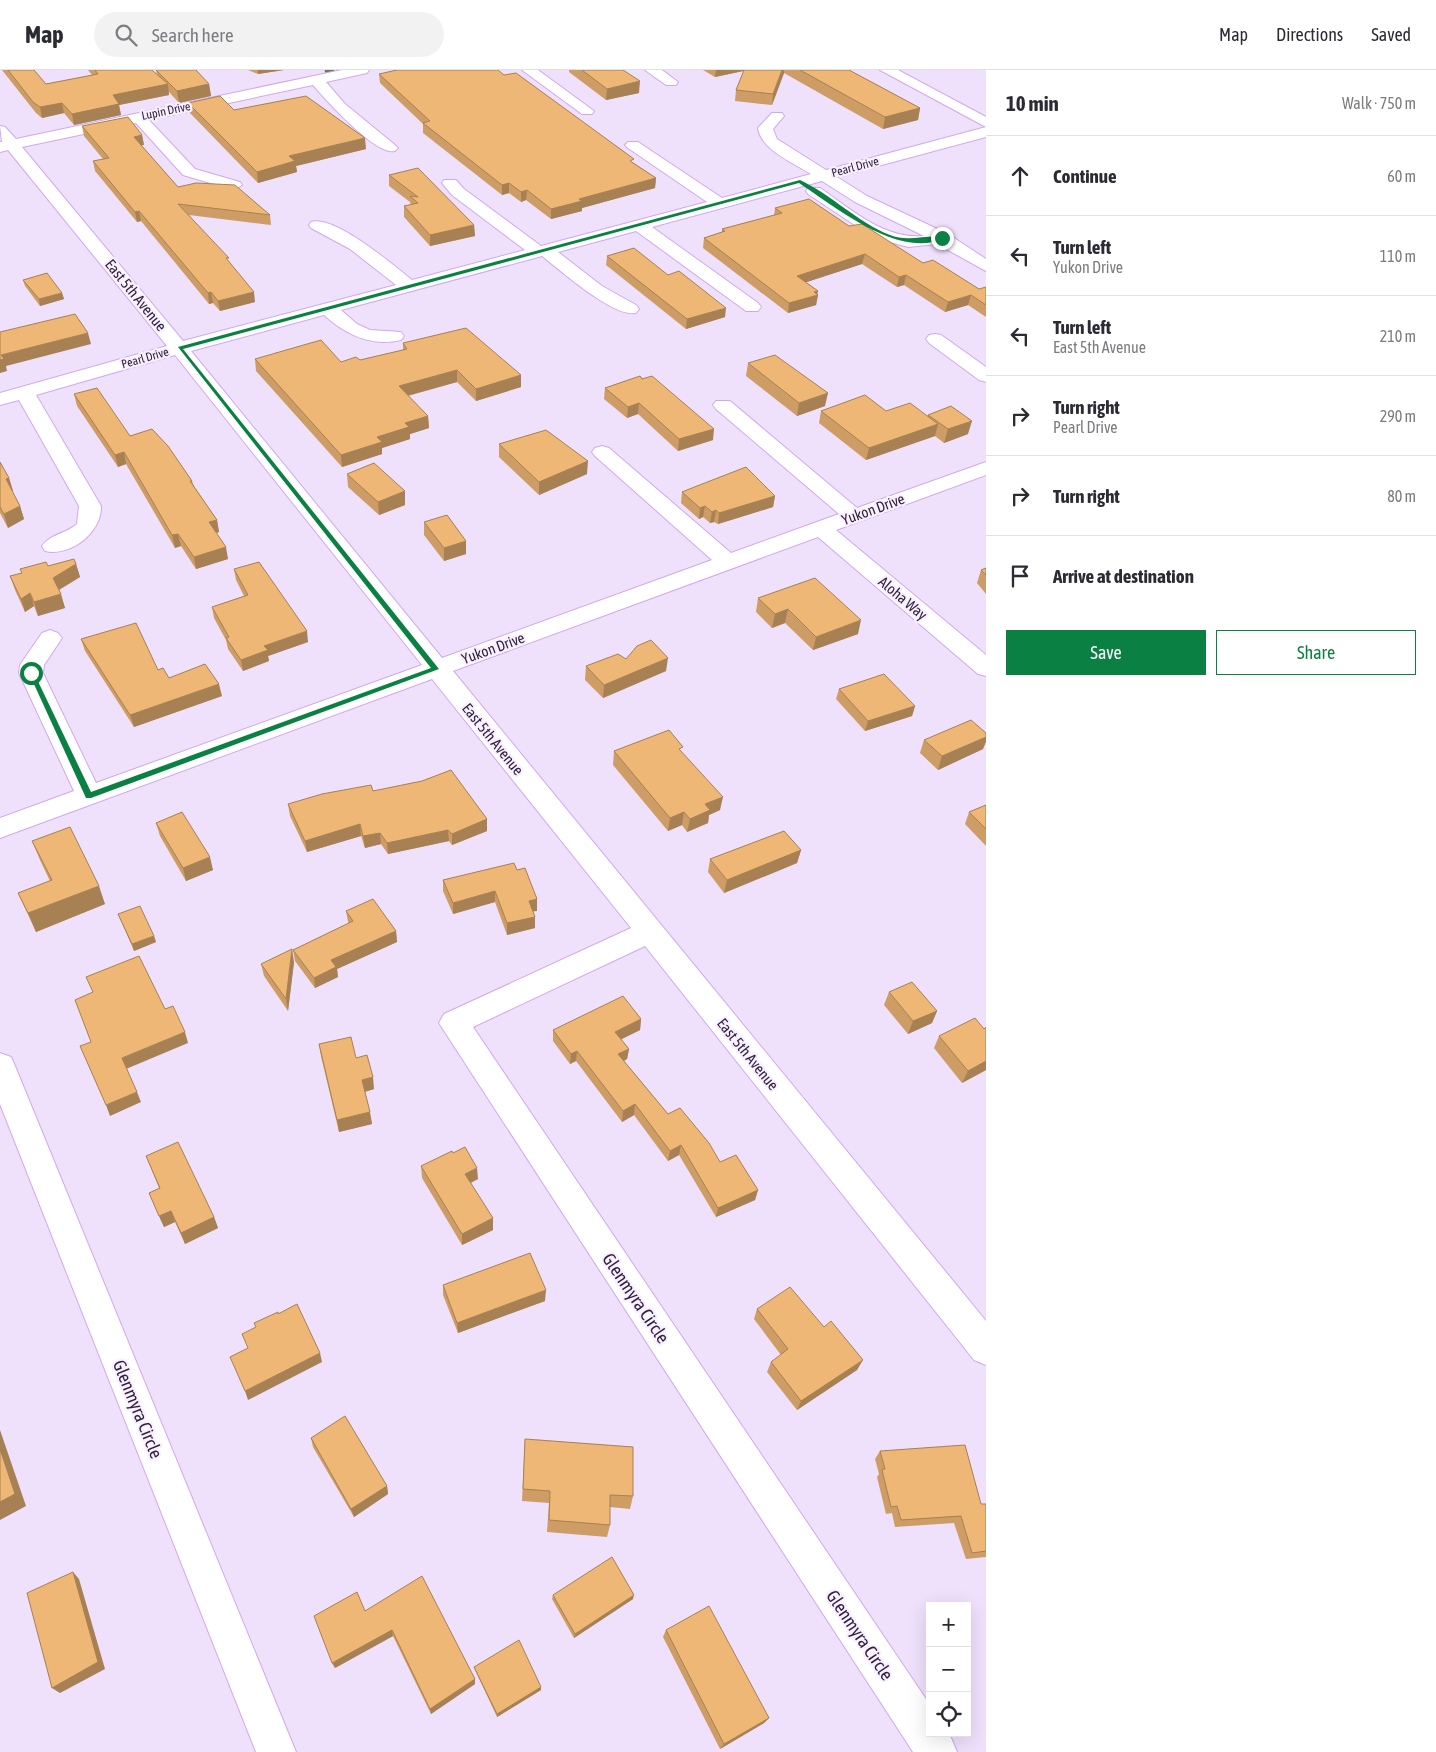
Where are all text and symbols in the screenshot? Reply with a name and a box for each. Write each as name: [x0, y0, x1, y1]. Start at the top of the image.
search box: [94, 12, 444, 57]
text: Map: [25, 21, 64, 48]
icon: search: [112, 21, 140, 49]
text: Search here: [152, 24, 234, 46]
text: Map: [1219, 24, 1248, 45]
text: Directions: [1276, 24, 1343, 45]
text: Saved: [1371, 24, 1411, 45]
text: 10 min: [1006, 91, 1059, 115]
text: Walk · 750 m: [1342, 94, 1416, 112]
street label: Lupin Drive: [140, 99, 192, 123]
street label: Pearl Drive: [830, 154, 880, 180]
icon: ahead: [1006, 162, 1034, 190]
text: Continue: [1053, 165, 1117, 187]
text: 60 m: [1387, 167, 1416, 185]
route end: [931, 227, 954, 250]
text: Turn left: [1053, 236, 1111, 258]
icon: left: [1006, 242, 1034, 270]
text: 110 m: [1380, 247, 1416, 265]
street label: East 5th Avenue: [102, 256, 170, 334]
text: Yukon Drive: [1053, 258, 1123, 276]
text: Turn left: [1053, 316, 1111, 338]
icon: left: [1006, 322, 1034, 350]
text: 210 m: [1380, 327, 1416, 345]
text: East 5th Avenue: [1053, 338, 1146, 356]
street label: Pearl Drive: [120, 345, 170, 371]
text: Turn right: [1053, 396, 1120, 418]
icon: right: [1006, 402, 1034, 430]
text: 290 m: [1380, 407, 1416, 425]
text: Pearl Drive: [1053, 418, 1118, 436]
icon: right: [1006, 482, 1034, 510]
text: Turn right: [1053, 485, 1120, 507]
text: 80 m: [1387, 487, 1416, 505]
street label: Yukon Drive: [839, 490, 907, 528]
icon: arrive: [1006, 562, 1034, 590]
text: Arrive at destination: [1053, 565, 1194, 587]
street label: Aloha Way: [875, 573, 931, 623]
street label: Yukon Drive: [459, 629, 527, 667]
button: Save: [1006, 630, 1206, 675]
button: Share: [1216, 630, 1416, 675]
route start: [20, 662, 43, 685]
street label: East 5th Avenue: [459, 700, 527, 778]
street label: East 5th Avenue: [714, 1015, 782, 1093]
street label: Glenmyra Circle: [598, 1249, 674, 1347]
street label: Glenmyra Circle: [109, 1357, 167, 1461]
street label: Glenmyra Circle: [822, 1586, 898, 1684]
map controls: [926, 1602, 971, 1737]
button: +: [926, 1602, 971, 1647]
button: −: [926, 1647, 971, 1692]
button: locate: [926, 1692, 971, 1737]

